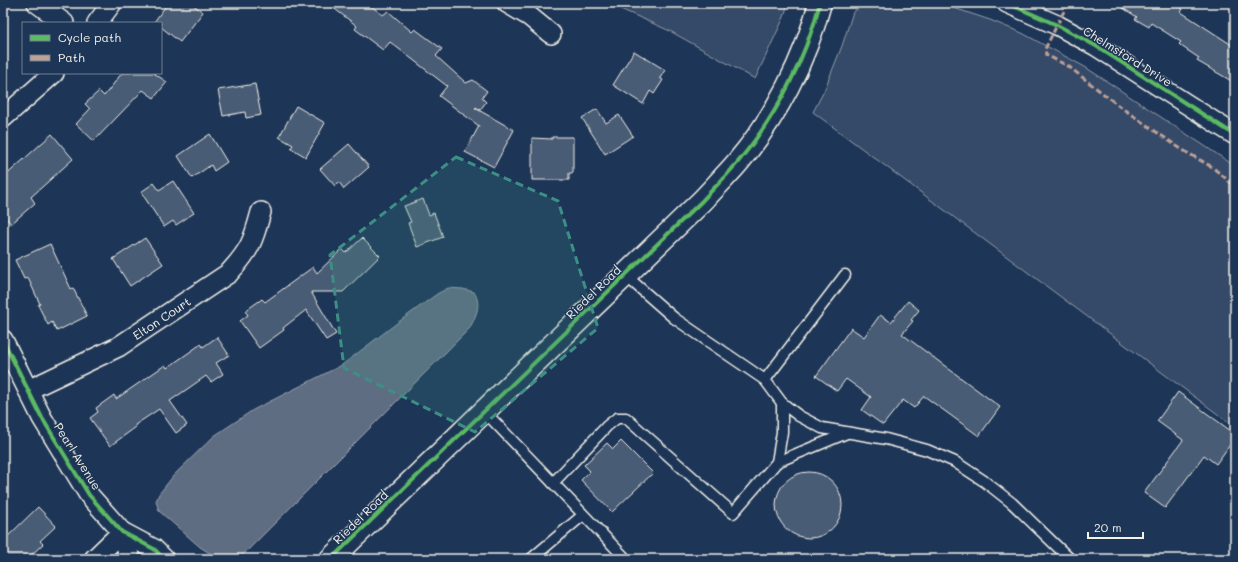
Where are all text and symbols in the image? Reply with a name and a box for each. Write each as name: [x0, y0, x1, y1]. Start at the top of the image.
legend: [22, 22, 162, 74]
street label: Chelmsford Drive: [1080, 22, 1176, 90]
text: Cycle path: [58, 29, 121, 45]
text: Path: [58, 49, 85, 65]
street label: Riedel Road: [562, 261, 624, 322]
street label: Elton Court: [129, 293, 194, 343]
street label: Pearl Avenue: [51, 419, 105, 493]
street label: Riedel Road: [329, 486, 391, 547]
scale bar: [1088, 514, 1143, 540]
text: 20 m: [1094, 519, 1122, 535]

